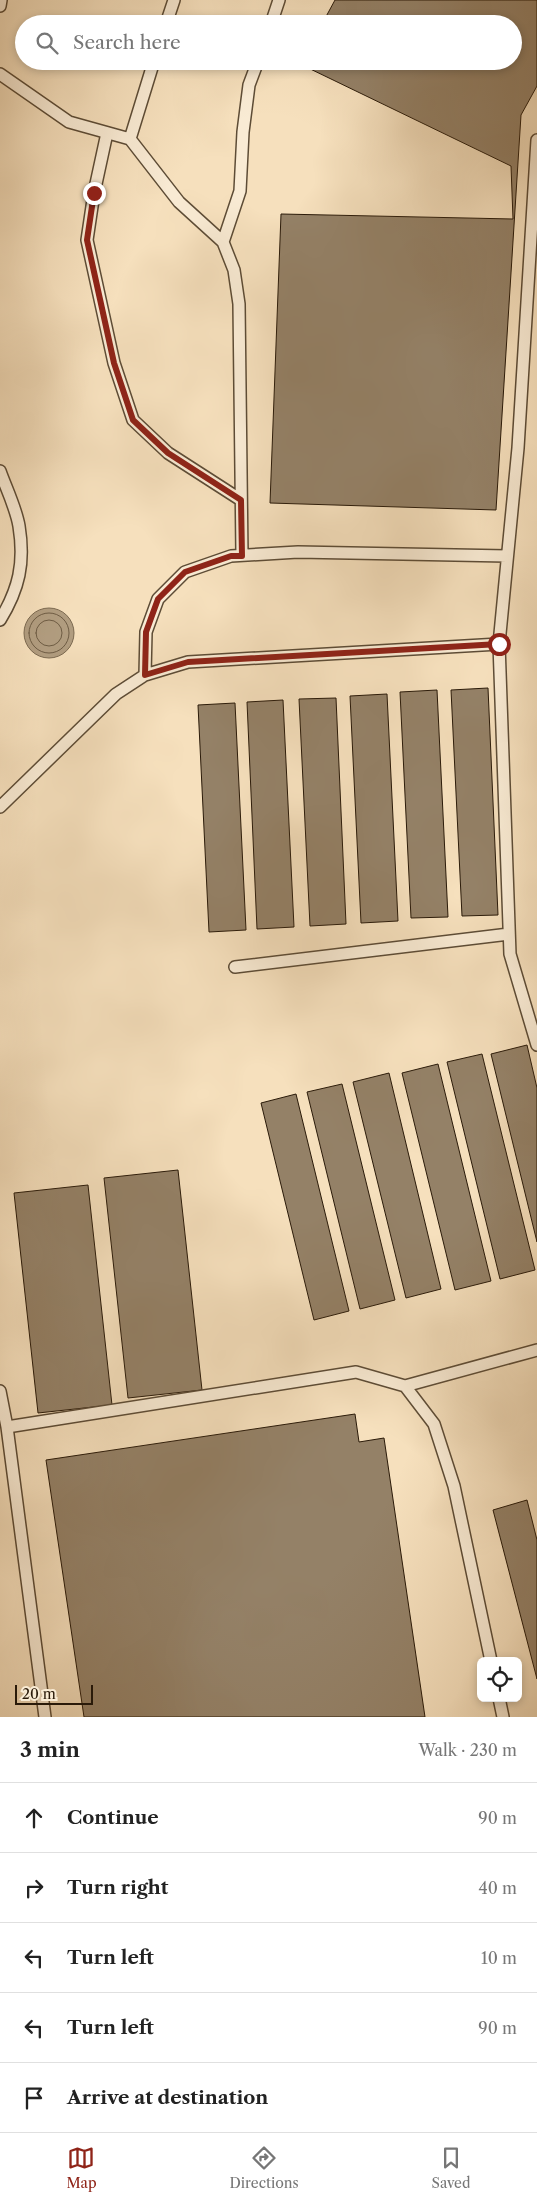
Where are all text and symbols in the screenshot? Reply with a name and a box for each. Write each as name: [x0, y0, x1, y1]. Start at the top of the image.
search box: [15, 15, 522, 70]
icon: search: [33, 29, 61, 57]
text: Search here: [73, 31, 181, 54]
route end: [83, 182, 106, 205]
route start: [488, 633, 511, 656]
map controls: [477, 1657, 522, 1702]
button: locate: [477, 1657, 522, 1702]
scale bar: [15, 1682, 92, 1705]
text: 20 m: [22, 1685, 56, 1703]
text: 3 min: [20, 1737, 80, 1762]
text: Walk · 230 m: [418, 1740, 517, 1760]
icon: ahead: [20, 1804, 48, 1832]
text: Continue: [67, 1806, 159, 1829]
text: 90 m: [478, 1808, 517, 1828]
icon: right: [20, 1874, 48, 1902]
text: Turn right: [67, 1876, 168, 1899]
text: 40 m: [478, 1878, 517, 1898]
icon: left: [20, 1944, 48, 1972]
text: Turn left: [67, 1946, 154, 1969]
text: 10 m: [481, 1948, 517, 1968]
icon: left: [20, 2014, 48, 2042]
text: Turn left: [67, 2016, 154, 2039]
text: 90 m: [478, 2018, 517, 2038]
icon: arrive: [20, 2084, 48, 2112]
text: Arrive at destination: [67, 2086, 268, 2109]
tab: Map: [66, 2144, 97, 2192]
tab: Directions: [229, 2144, 299, 2192]
tab: Saved: [432, 2144, 470, 2192]

